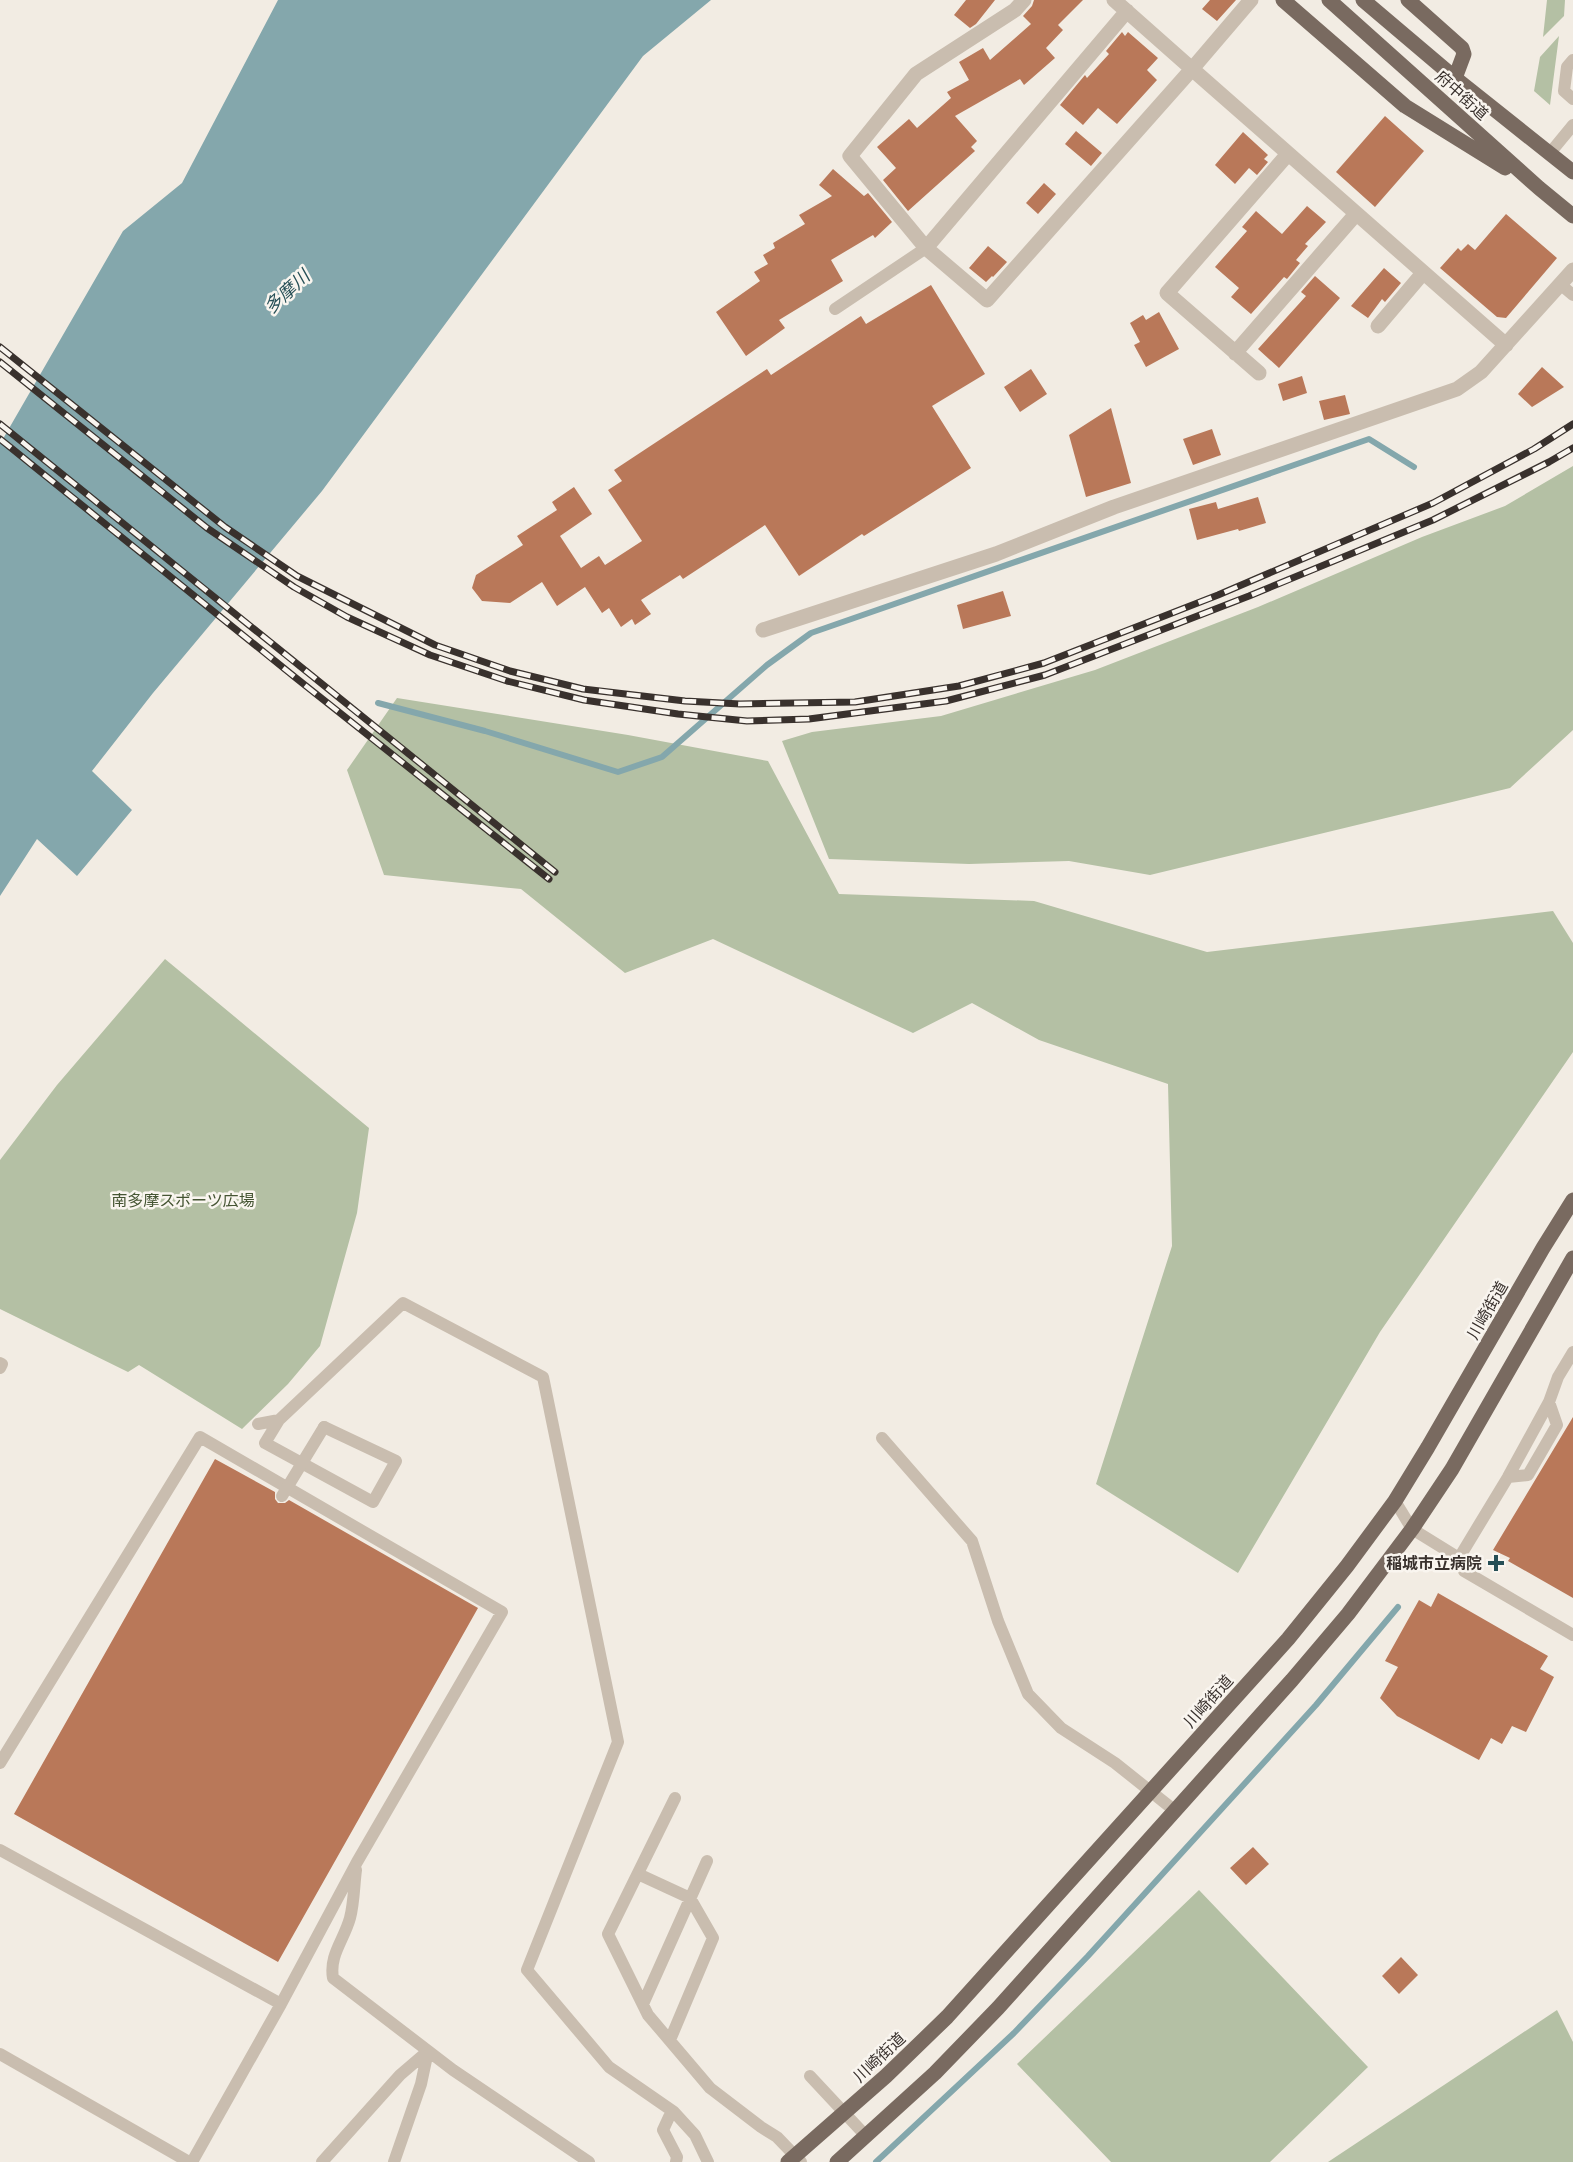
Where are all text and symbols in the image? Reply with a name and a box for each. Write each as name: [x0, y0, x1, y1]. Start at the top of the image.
street label: 府中街道: [1432, 67, 1492, 124]
water label: 多摩川: [260, 264, 315, 318]
park label: 南多摩スポーツ広場: [111, 1191, 255, 1210]
street label: 川崎街道: [1463, 1278, 1512, 1343]
place label: 稲城市立病院: [1386, 1554, 1482, 1573]
marker: 稲城市立病院: [1487, 1554, 1505, 1572]
street label: 川崎街道: [1180, 1671, 1237, 1731]
street label: 川崎街道: [849, 2029, 909, 2086]

